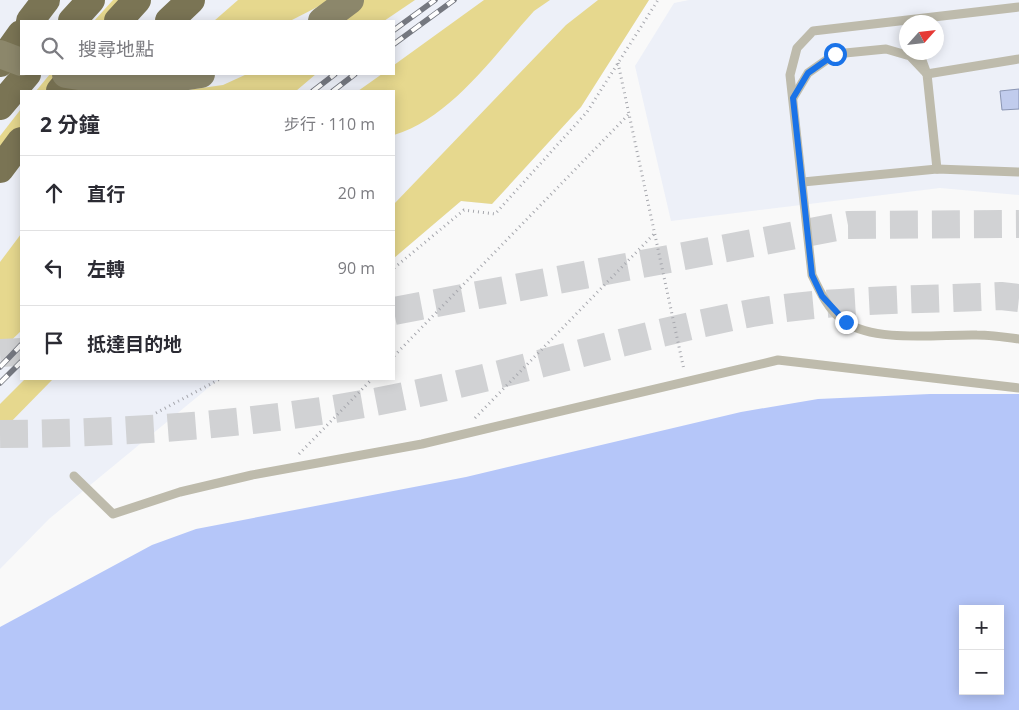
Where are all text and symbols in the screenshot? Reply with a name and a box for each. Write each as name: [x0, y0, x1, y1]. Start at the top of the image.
north arrow: [899, 15, 944, 60]
search box: [20, 20, 395, 75]
icon: search: [38, 34, 66, 62]
text: 搜尋地點: [78, 36, 154, 62]
route start: [824, 43, 847, 66]
text: 2 分鐘: [40, 110, 99, 138]
text: 步行 · 110 m: [284, 113, 375, 135]
icon: ahead: [40, 179, 68, 207]
text: 直行: [87, 181, 125, 207]
text: 20 m: [338, 182, 375, 204]
icon: left: [40, 254, 68, 282]
text: 左轉: [87, 256, 125, 282]
text: 90 m: [338, 257, 375, 279]
route end: [835, 311, 858, 334]
icon: arrive: [40, 329, 68, 357]
text: 抵達目的地: [87, 331, 182, 357]
map controls: [959, 605, 1004, 695]
button: +: [959, 605, 1004, 650]
button: −: [959, 650, 1004, 695]

